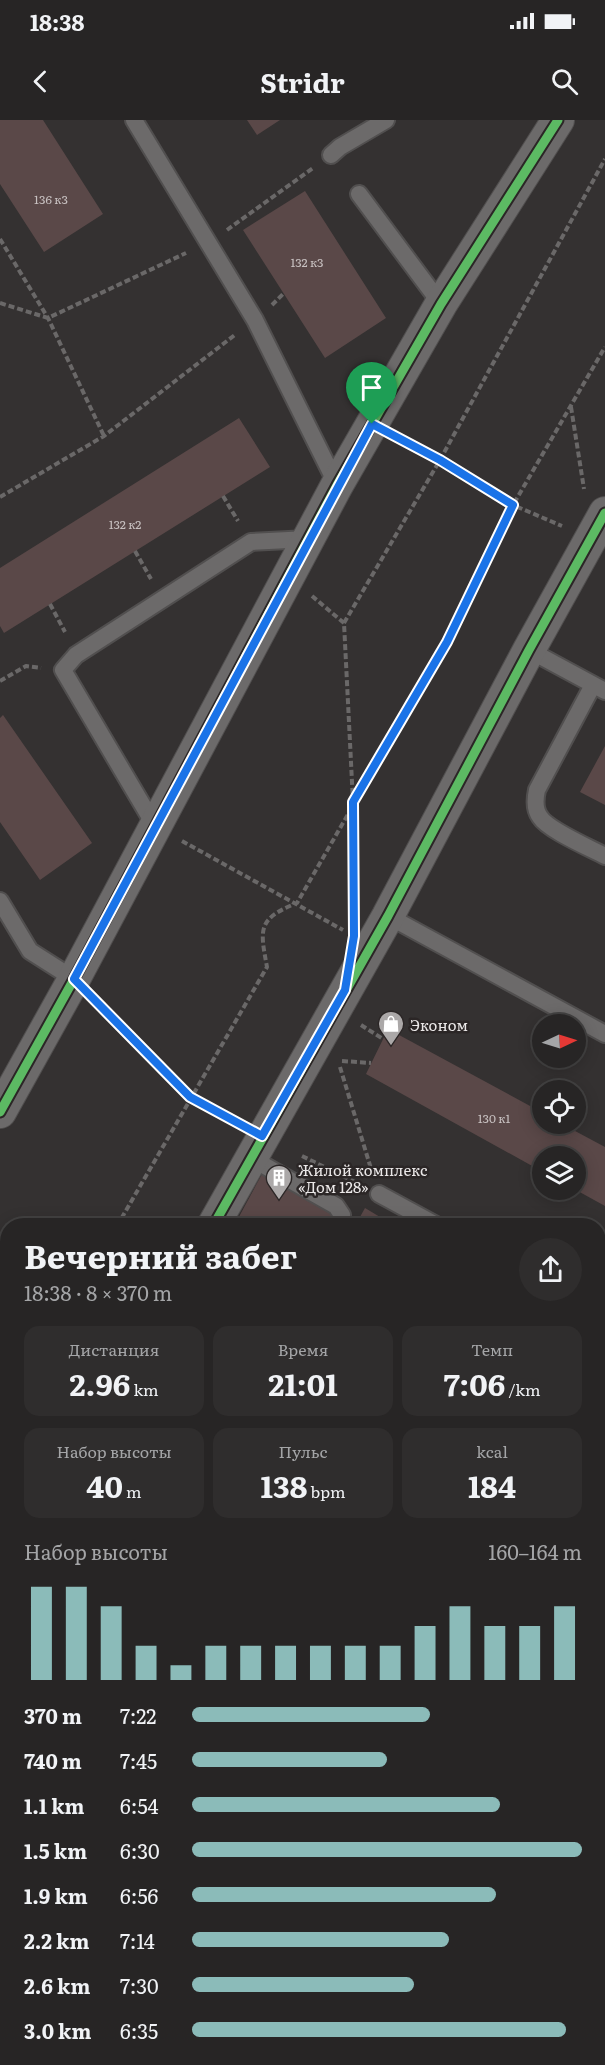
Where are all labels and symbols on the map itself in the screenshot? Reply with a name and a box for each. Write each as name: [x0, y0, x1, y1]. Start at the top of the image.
house number: 136 к3: [34, 190, 68, 208]
house number: 132 к3: [290, 253, 324, 271]
pin: [346, 362, 397, 424]
house number: 132 к2: [109, 515, 141, 533]
shop icon: Эконом: [376, 1009, 406, 1047]
place label: Эконом: [410, 1013, 468, 1036]
north arrow: [532, 1014, 586, 1068]
house number: 130 к1: [478, 1109, 510, 1127]
place label: Жилой комплекс «Дом 128»: [298, 1158, 428, 1198]
building icon: Жилой комплекс «Дом 128»: [264, 1163, 294, 1201]

